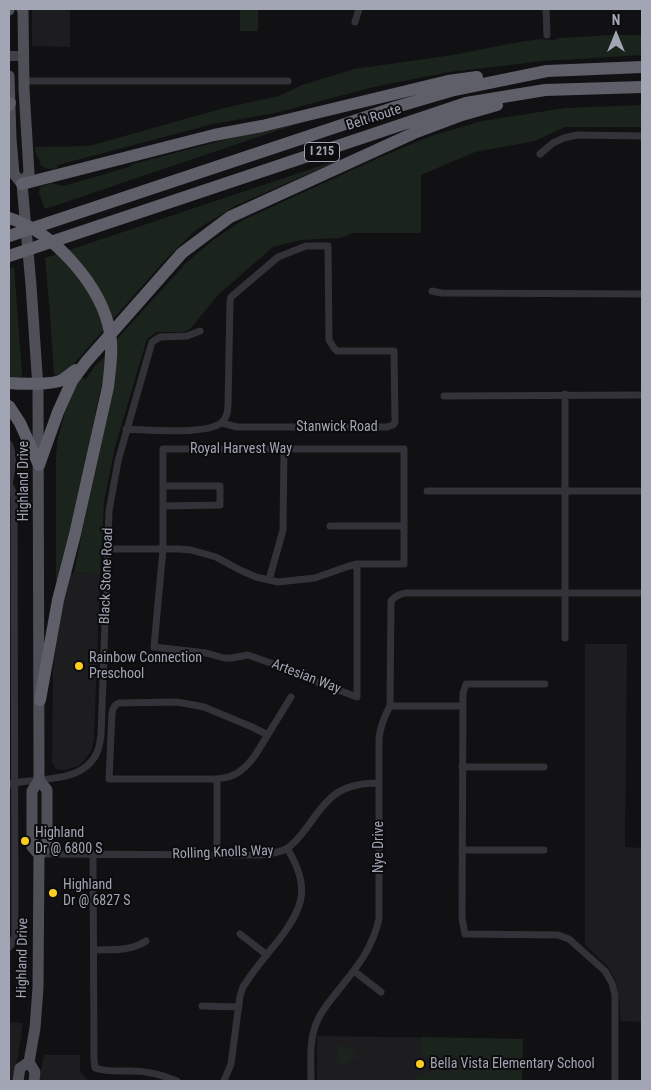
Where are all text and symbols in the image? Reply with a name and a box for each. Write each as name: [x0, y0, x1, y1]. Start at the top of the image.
north arrow: [591, 10, 641, 60]
text: N: [612, 12, 620, 28]
street label: Belt Route: [344, 101, 404, 135]
road number: I 215: [304, 142, 340, 162]
street label: Stanwick Road: [296, 419, 378, 435]
street label: Highland Drive: [16, 441, 32, 521]
street label: Royal Harvest Way: [190, 441, 292, 457]
street label: Black Stone Road: [97, 527, 117, 625]
place label: Rainbow Connection Preschool: [89, 650, 202, 682]
street label: Artesian Way: [269, 656, 343, 698]
marker: Rainbow Connection Preschool: [73, 660, 85, 672]
street label: Nye Drive: [371, 821, 387, 873]
place label: Highland Dr @ 6800 S: [35, 825, 103, 858]
marker: Highland Dr @ 6800 S: [19, 835, 31, 847]
street label: Rolling Knolls Way: [172, 843, 274, 863]
place label: Highland Dr @ 6827 S: [63, 877, 131, 910]
marker: Highland Dr @ 6827 S: [47, 887, 59, 899]
street label: Highland Drive: [14, 918, 32, 998]
place label: Bella Vista Elementary School: [430, 1056, 595, 1072]
marker: Bella Vista Elementary School: [414, 1058, 426, 1070]

